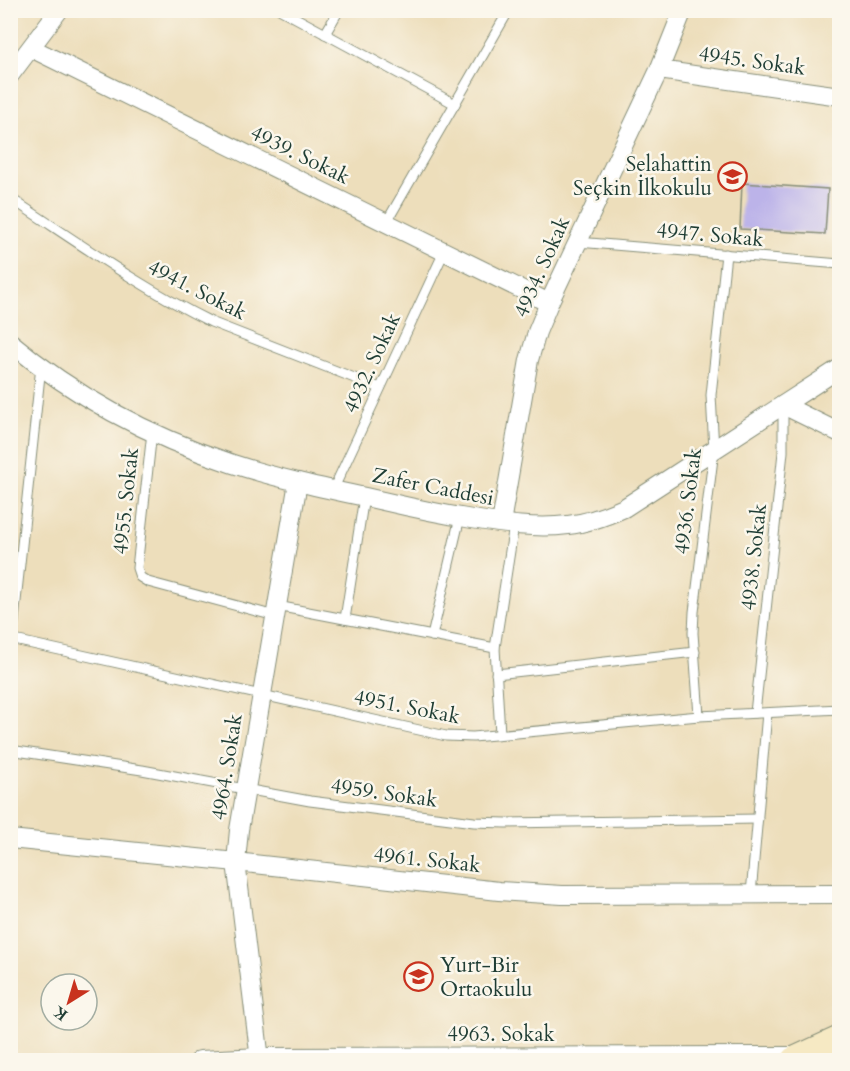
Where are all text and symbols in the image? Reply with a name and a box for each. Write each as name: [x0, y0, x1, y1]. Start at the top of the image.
street label: 4945. Sokak: [697, 39, 808, 83]
street label: 4939. Sokak: [245, 118, 355, 192]
place label: Selahattin Seçkin İlkokulu: [573, 150, 712, 203]
school or university icon: Selahattin Seçkin İlkokulu: [717, 160, 749, 192]
street label: 4934. Sokak: [507, 211, 577, 322]
street label: 4947. Sokak: [655, 216, 766, 254]
street label: 4941. Sokak: [143, 253, 252, 328]
street label: 4932. Sokak: [336, 308, 408, 418]
street label: 4955. Sokak: [106, 445, 146, 556]
street label: 4936. Sokak: [667, 445, 709, 556]
street label: Zafer Caddesi: [370, 461, 496, 513]
street label: 4938. Sokak: [734, 501, 774, 612]
street label: 4951. Sokak: [352, 683, 463, 732]
street label: 4964. Sokak: [204, 711, 250, 822]
street label: 4959. Sokak: [329, 771, 440, 815]
street label: 4961. Sokak: [372, 840, 483, 880]
place label: Yurt-Bir Ortaokulu: [440, 951, 533, 1004]
school or university icon: Yurt-Bir Ortaokulu: [403, 961, 435, 993]
north arrow: [39, 972, 99, 1032]
text: K: [49, 1000, 72, 1026]
street label: 4963. Sokak: [447, 1020, 555, 1049]

